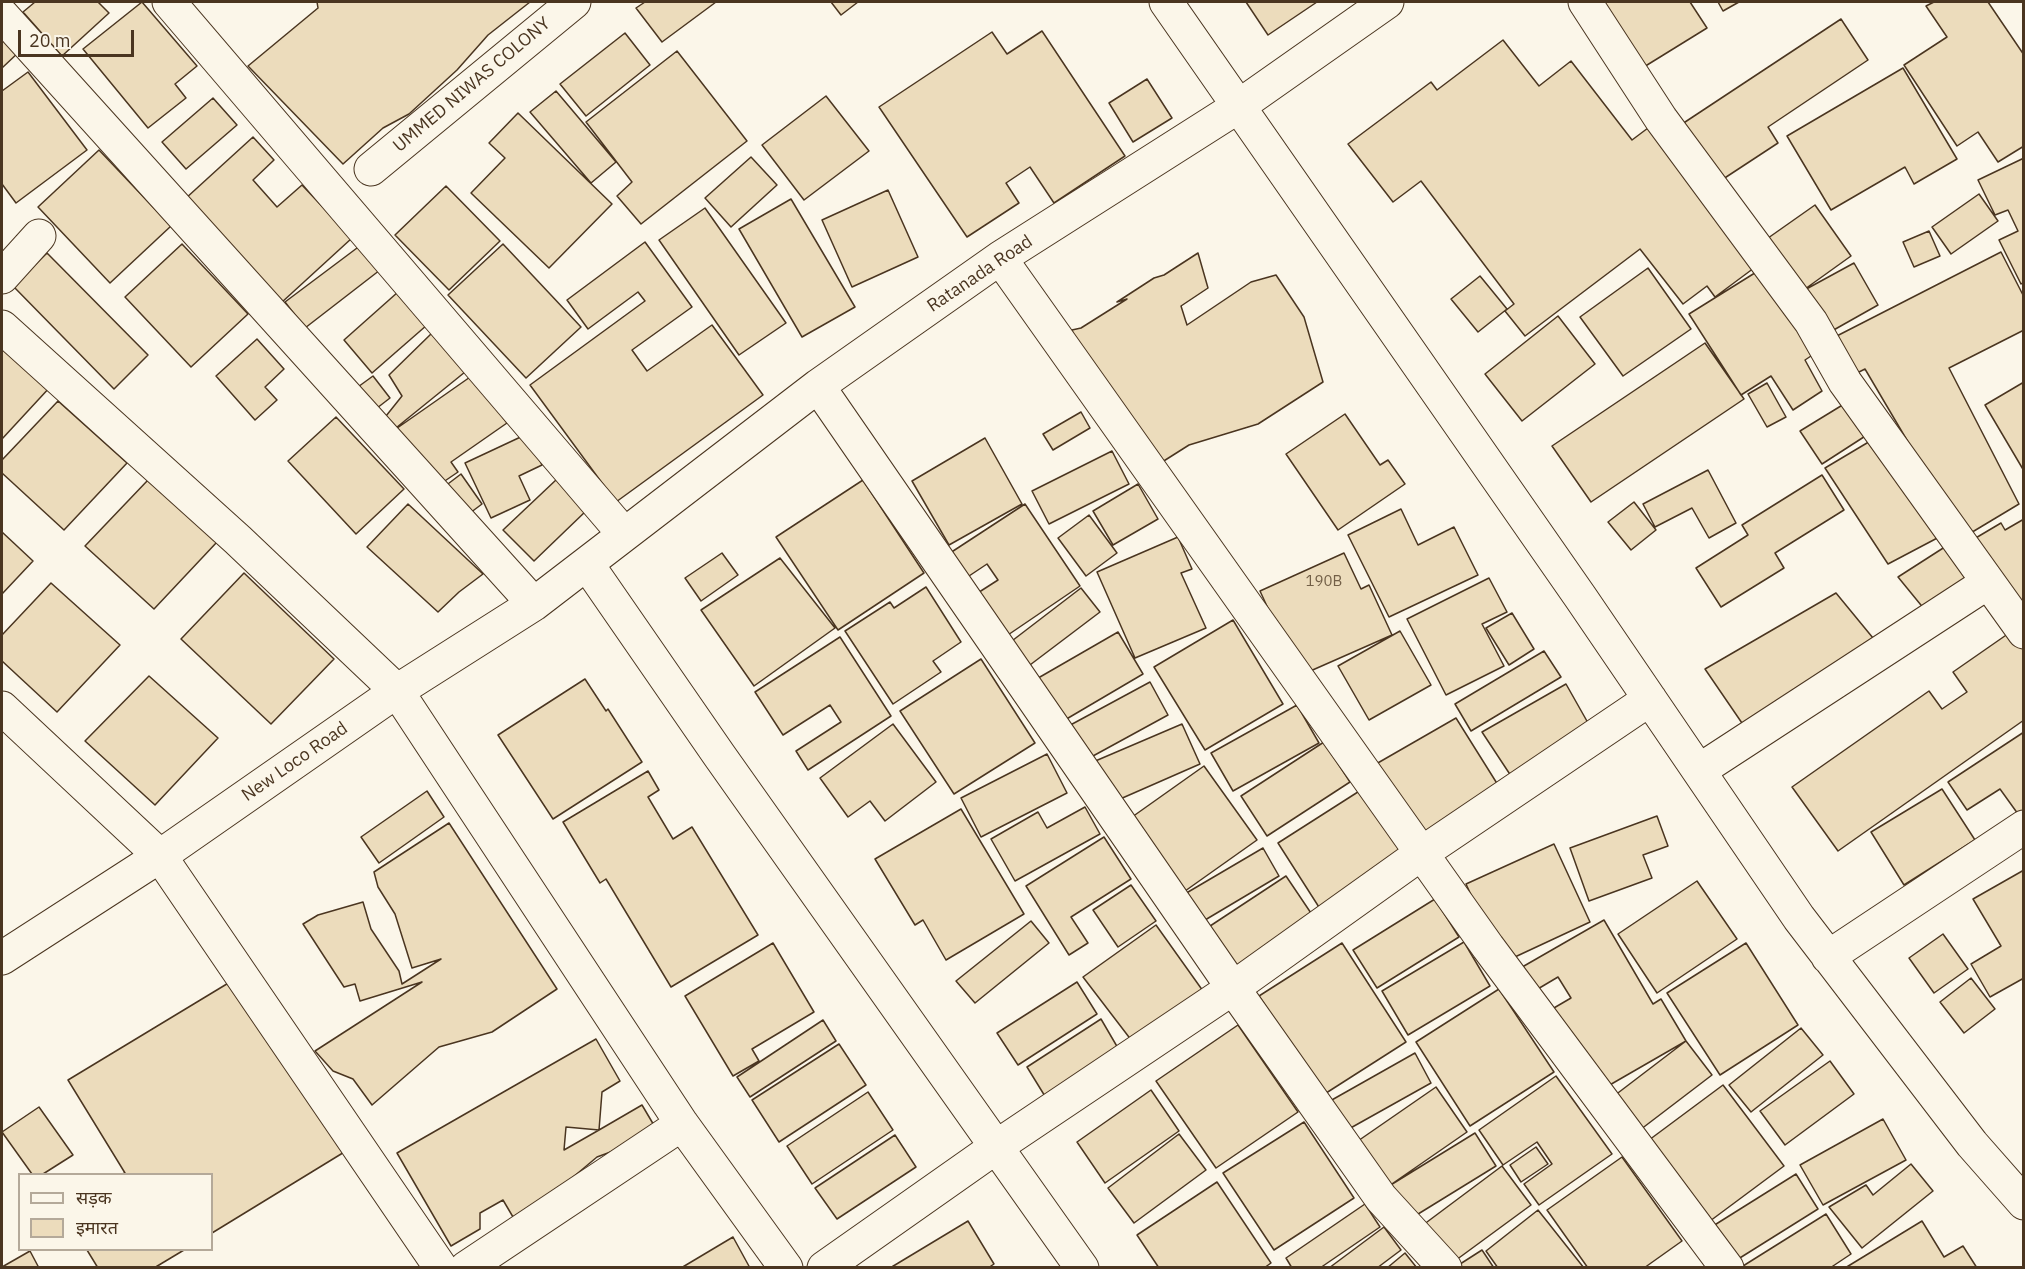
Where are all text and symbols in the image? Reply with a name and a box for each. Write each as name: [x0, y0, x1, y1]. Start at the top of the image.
street label: UMMED NIWAS COLONY: [389, 13, 555, 157]
scale bar: [21, 18, 136, 56]
text: 20 m: [29, 29, 71, 52]
street label: Ratanada Road: [923, 231, 1037, 317]
house number: 190B: [1306, 573, 1342, 591]
street label: New Loco Road: [238, 718, 352, 806]
legend: [18, 1173, 213, 1251]
text: सड़क: [76, 1186, 112, 1209]
text: इमारत: [76, 1216, 118, 1239]

